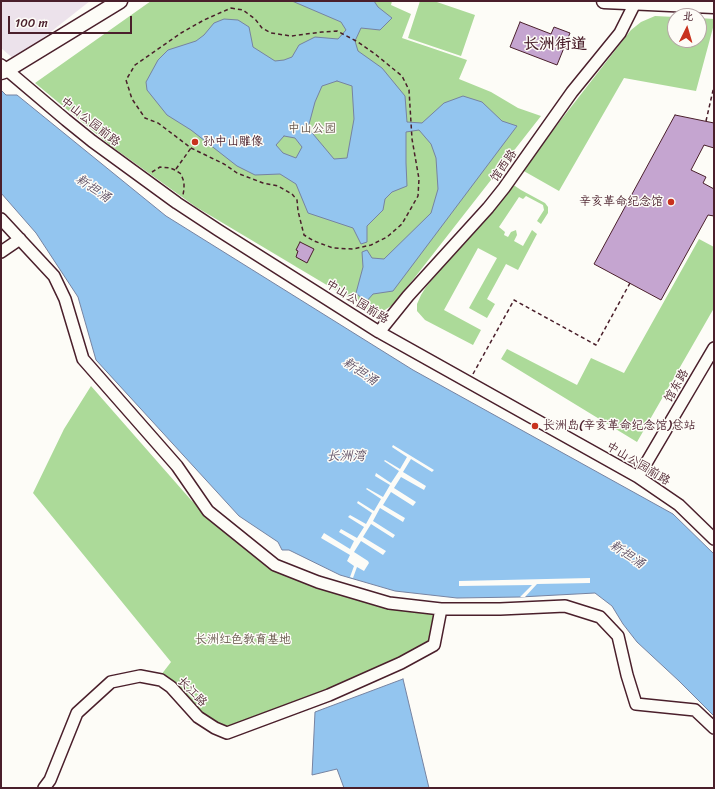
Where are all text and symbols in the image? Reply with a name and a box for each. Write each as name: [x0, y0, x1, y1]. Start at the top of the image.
text: 北: [682, 7, 694, 26]
scale bar: [10, 8, 134, 34]
north arrow: [667, 8, 707, 48]
text: 100 m: [15, 12, 48, 34]
district label: 长洲街道: [523, 35, 587, 55]
street label: 中山公园前路: [57, 94, 123, 150]
park label: 中山公园: [288, 122, 336, 136]
place label: 孙中山雕像: [203, 135, 263, 149]
marker: 孙中山雕像: [190, 137, 200, 147]
street label: 馆西路: [488, 147, 520, 185]
water label: 新担涌: [72, 172, 114, 206]
place label: 辛亥革命纪念馆: [579, 195, 663, 209]
marker: 辛亥革命纪念馆: [666, 197, 676, 207]
street label: 中山公园前路: [323, 277, 391, 327]
water label: 新担涌: [339, 355, 381, 389]
street label: 馆东路: [662, 367, 692, 405]
place label: 长洲岛(辛亥革命纪念馆)总站: [543, 419, 695, 433]
marker: 长洲岛(辛亥革命纪念馆)总站: [530, 421, 540, 431]
street label: 中山公园前路: [603, 439, 673, 489]
water label: 长洲湾: [327, 449, 365, 465]
water label: 新担涌: [606, 538, 648, 572]
park label: 长洲红色教育基地: [195, 633, 291, 647]
street label: 长江路: [174, 674, 210, 710]

